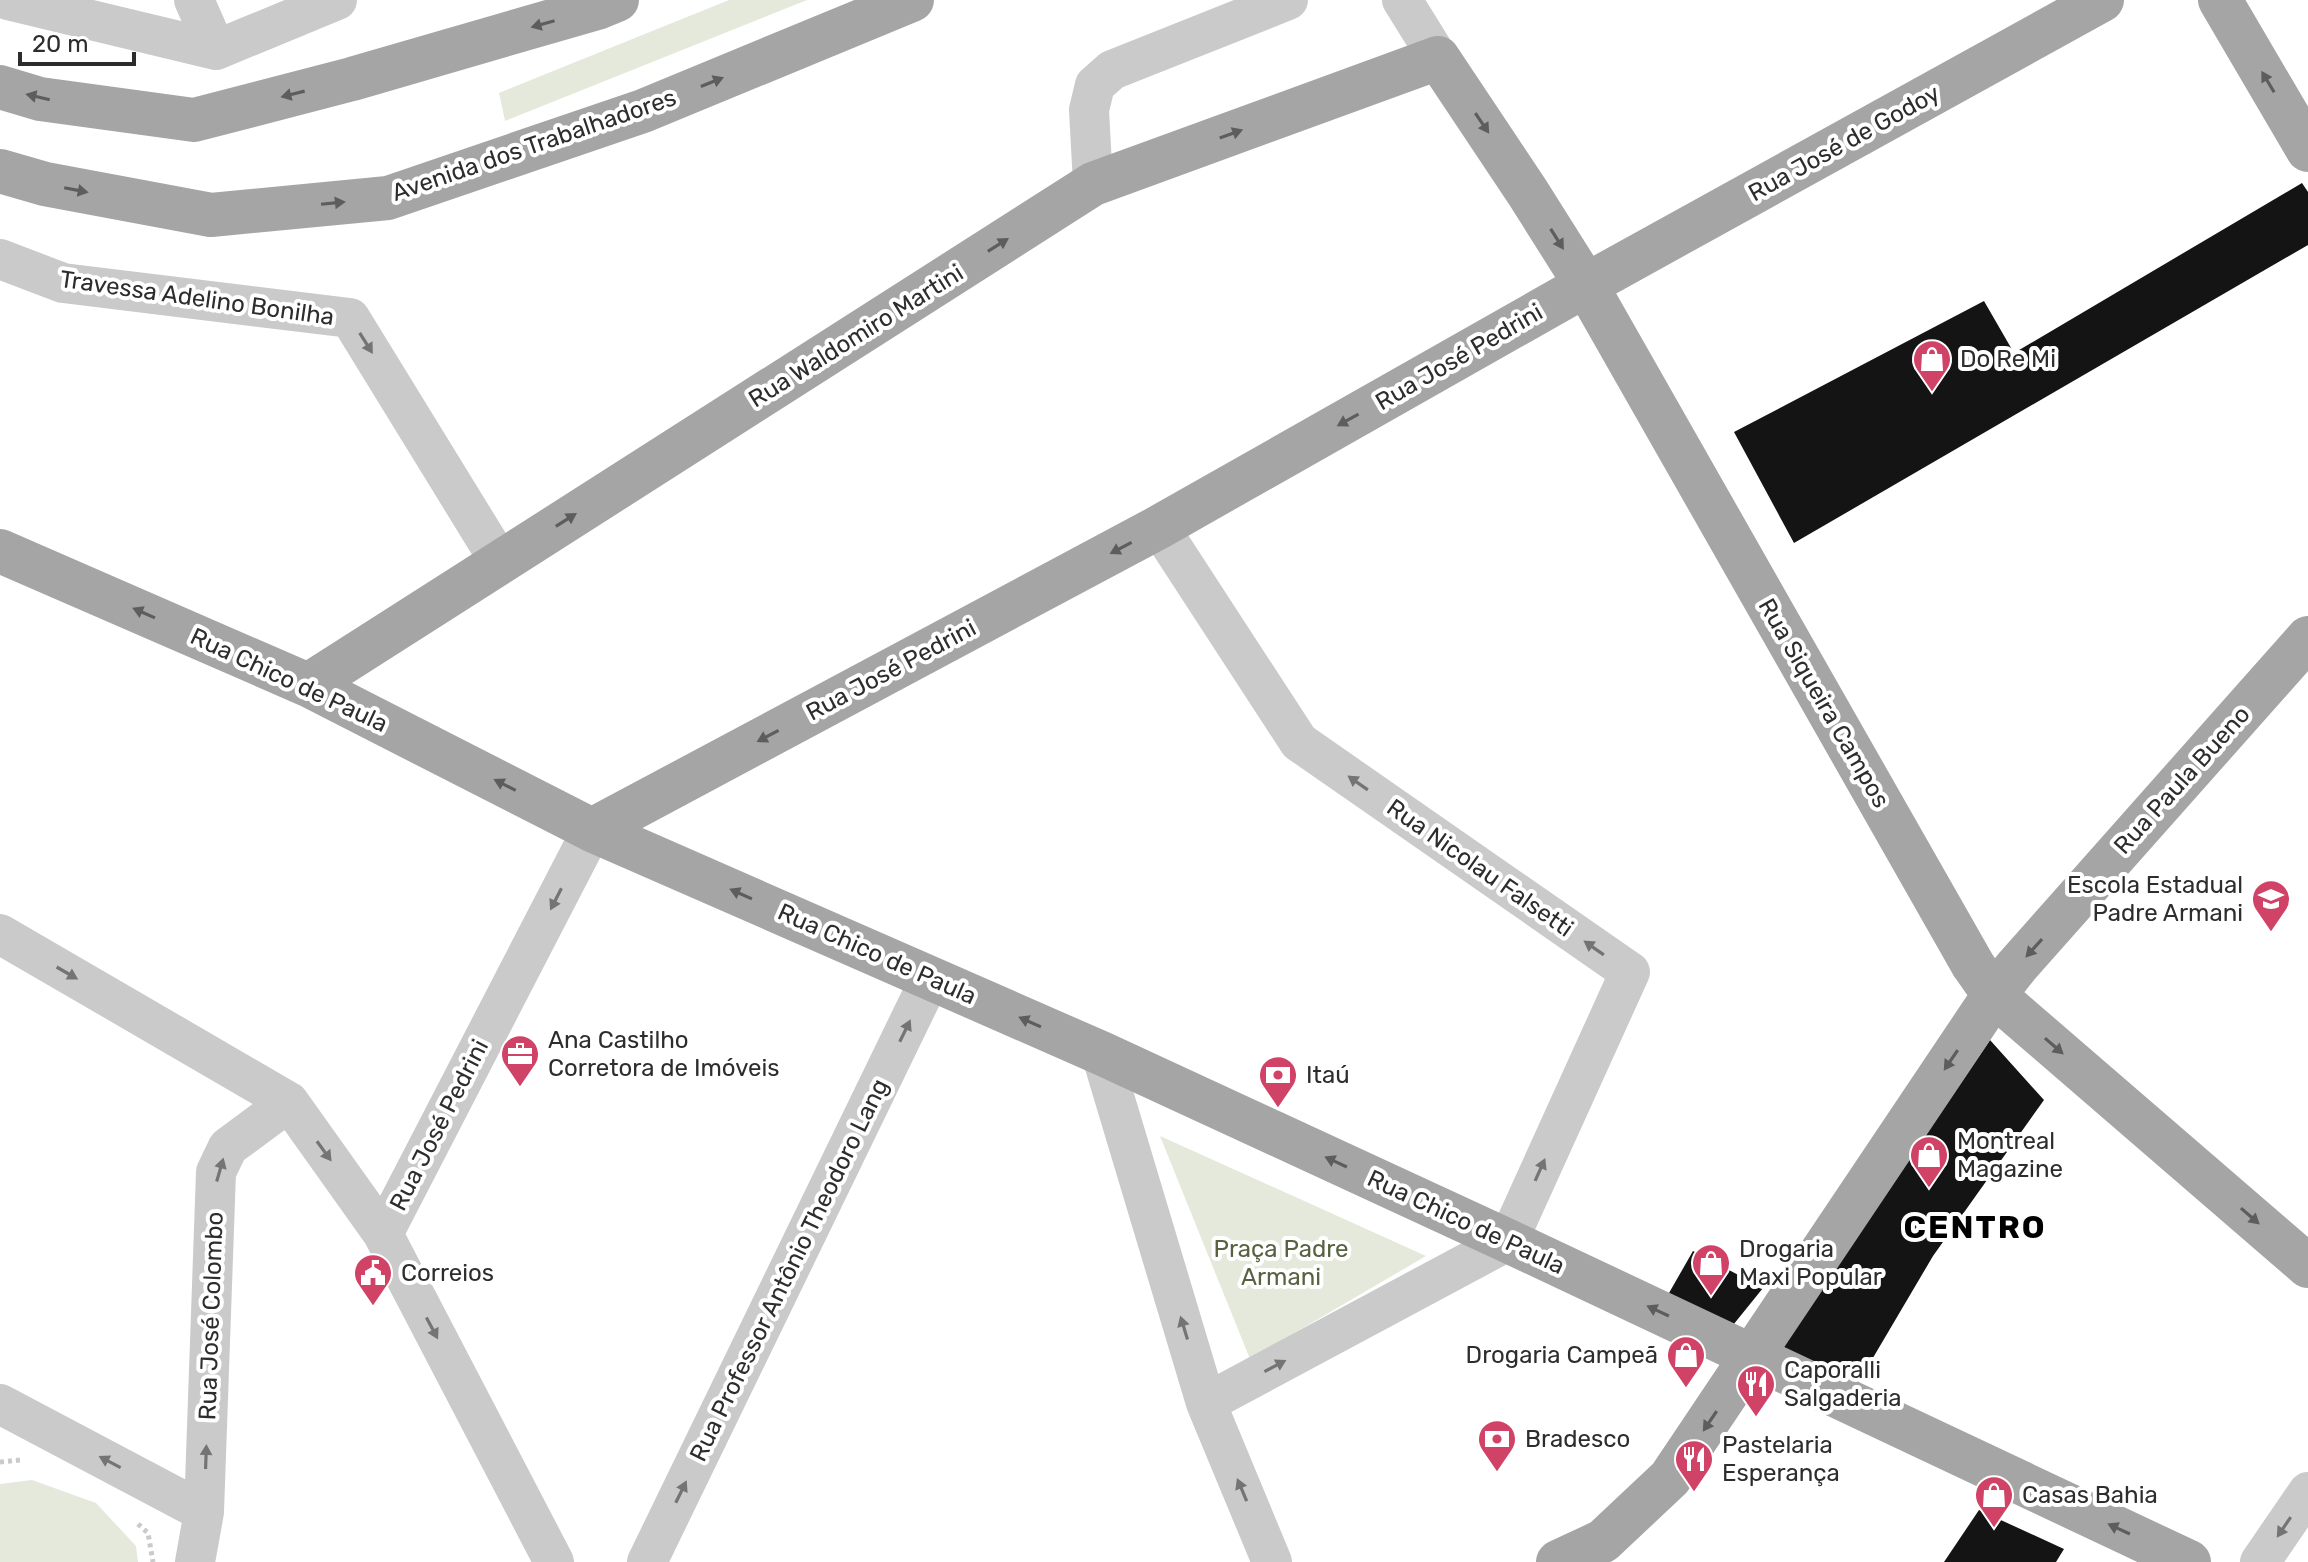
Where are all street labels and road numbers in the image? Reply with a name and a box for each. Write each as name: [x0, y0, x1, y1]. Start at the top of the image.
street label: Rua José de Godoy: [1743, 79, 1945, 207]
street label: Avenida dos Trabalhadores: [388, 83, 680, 207]
street label: Rua Waldomiro Martini: [744, 259, 968, 413]
street label: Travessa Adelino Bonilha: [58, 265, 336, 331]
street label: Rua José Pedrini: [1371, 298, 1547, 416]
street label: Rua Siqueira Campos: [1753, 593, 1895, 813]
street label: Rua José Pedrini: [801, 613, 981, 727]
street label: Rua Chico de Paula: [186, 622, 392, 738]
street label: Rua Paula Bueno: [2108, 700, 2256, 860]
street label: Rua Nicolau Falsetti: [1382, 793, 1578, 943]
street label: Rua Chico de Paula: [773, 898, 981, 1010]
street label: Rua José Pedrini: [384, 1035, 494, 1215]
street label: Rua Professor Antônio Theodoro Lang: [684, 1074, 894, 1466]
street label: Rua Chico de Paula: [1363, 1164, 1569, 1280]
street label: Rua José Colombo: [193, 1211, 229, 1421]

